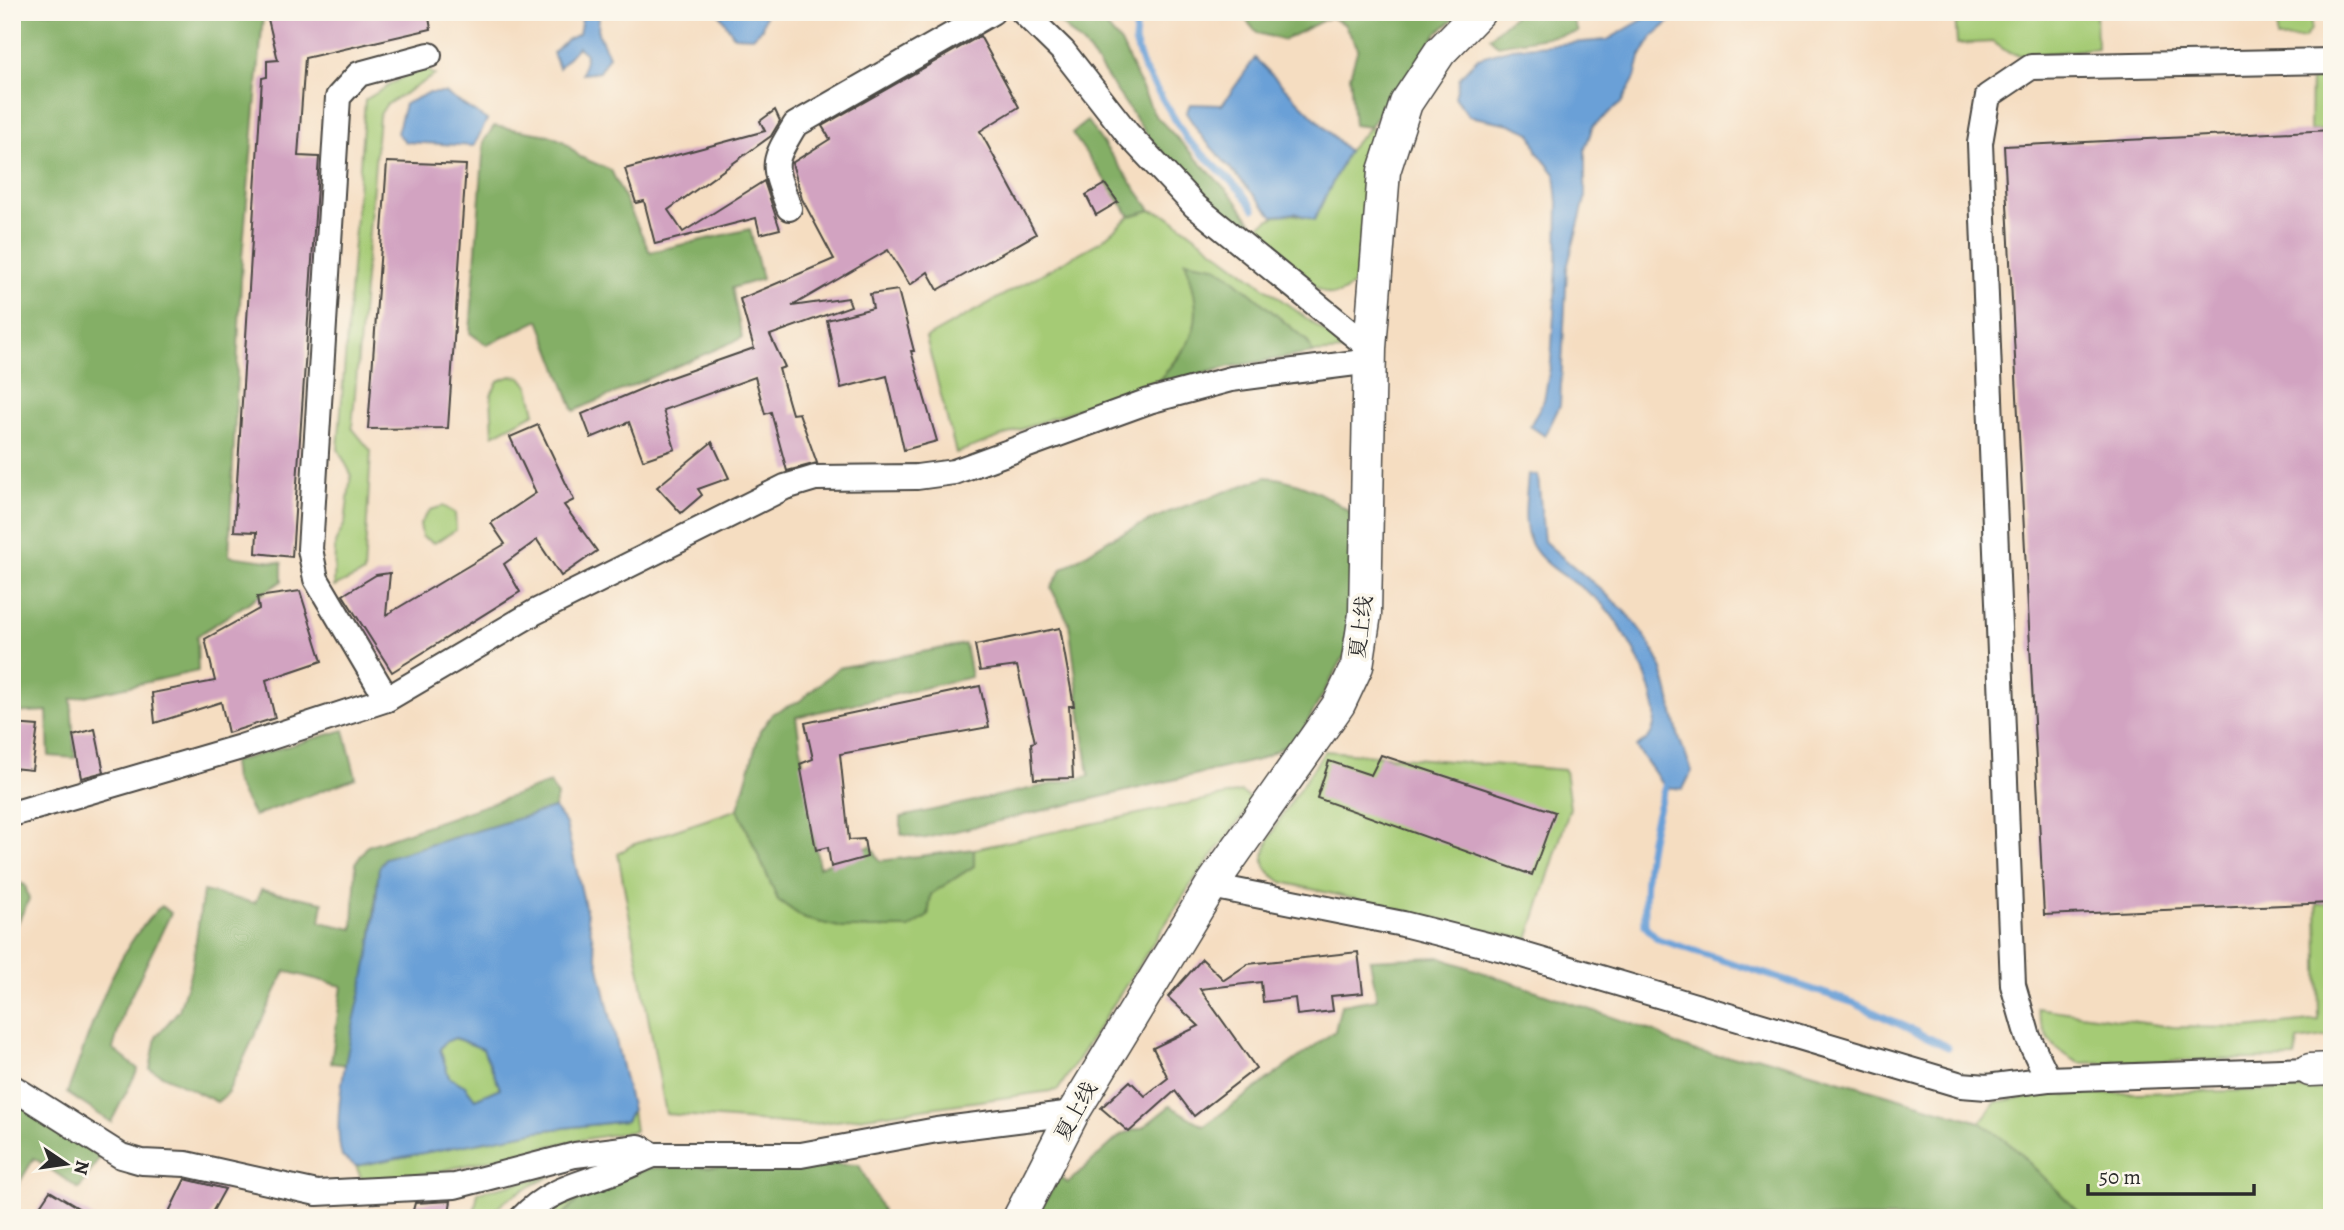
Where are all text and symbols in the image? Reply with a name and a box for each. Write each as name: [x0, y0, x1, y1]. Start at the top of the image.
street label: 夏上线: [1343, 594, 1379, 660]
street label: 夏上线: [1048, 1077, 1104, 1145]
north arrow: [32, 1128, 102, 1198]
scale bar: [2088, 1153, 2255, 1197]
text: N: [67, 1158, 96, 1177]
text: 50 m: [2099, 1163, 2141, 1191]

